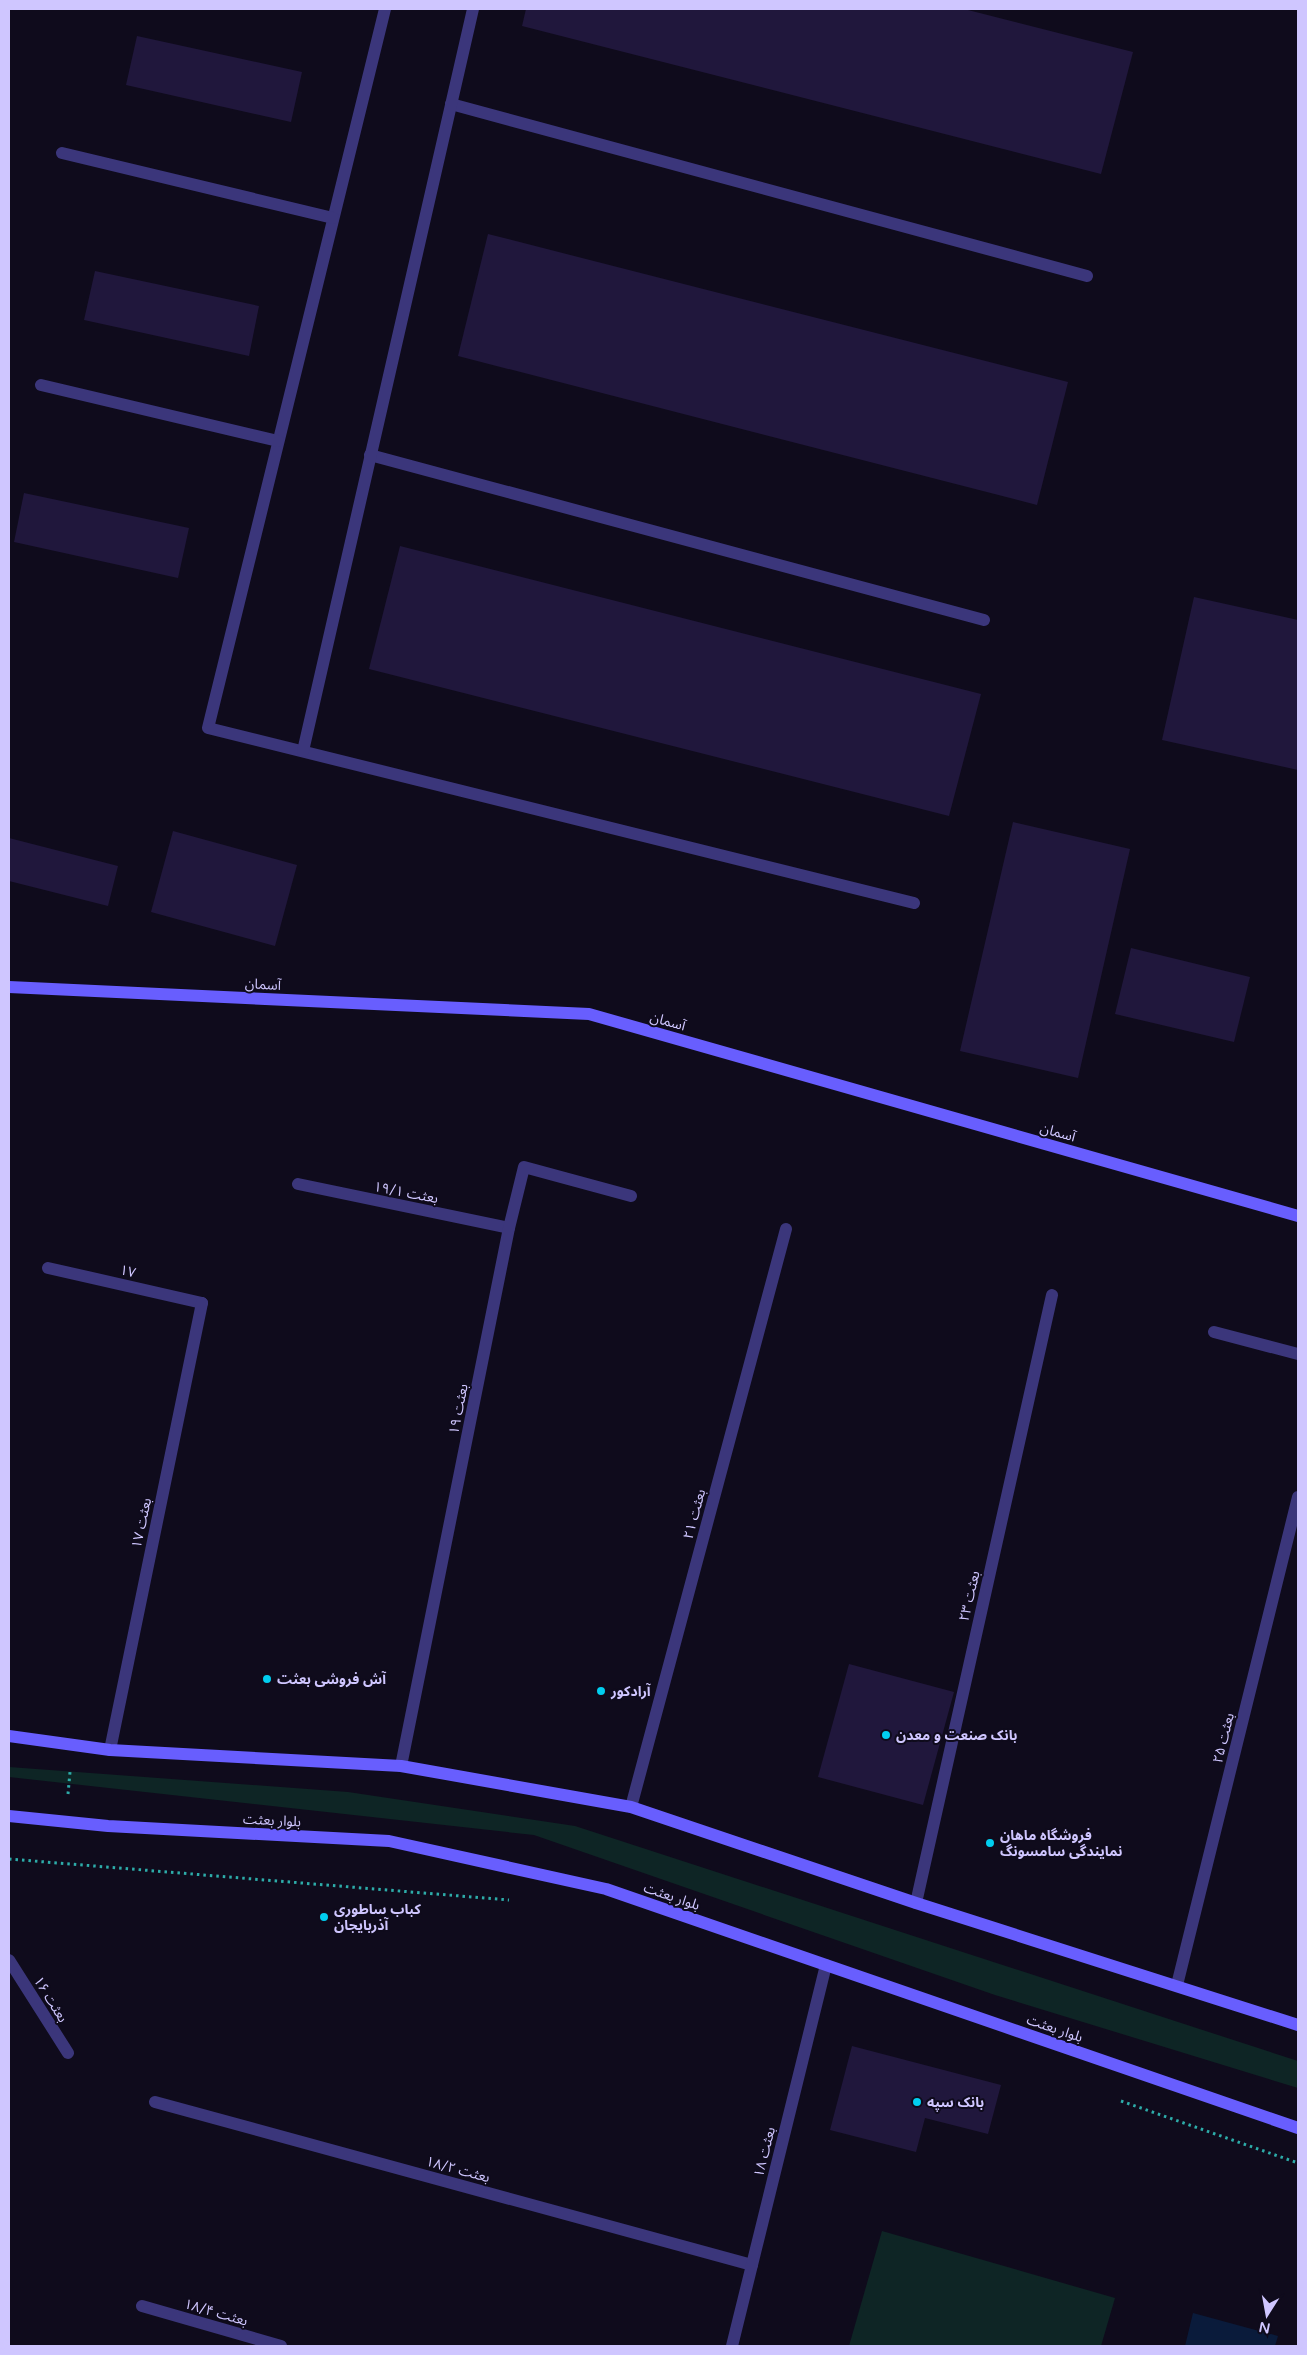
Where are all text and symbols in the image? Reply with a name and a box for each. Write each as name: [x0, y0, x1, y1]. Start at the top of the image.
street label: آسمان: [245, 975, 282, 994]
street label: آسمان: [648, 1008, 688, 1035]
street label: آسمان: [1038, 1119, 1078, 1146]
street label: ۱۹/۱ بعثت: [372, 1178, 440, 1207]
street label: ۱۷: [118, 1261, 138, 1282]
street label: بعثت ۱۹: [445, 1382, 472, 1436]
street label: ۲۱ بعثت: [680, 1487, 709, 1541]
street label: بعثت ۱۷: [128, 1496, 155, 1550]
street label: ۲۳ بعثت: [955, 1569, 984, 1623]
place label: آش فروشی بعثت: [277, 1671, 386, 1688]
marker: آش فروشی بعثت: [261, 1673, 273, 1685]
place label: آرادکور: [610, 1683, 651, 1700]
marker: آرادکور: [595, 1685, 607, 1697]
street label: ۲۵ بعثت: [1209, 1711, 1238, 1765]
place label: بانک صنعت و معدن: [896, 1727, 1018, 1744]
marker: بانک صنعت و معدن: [880, 1729, 892, 1741]
street label: بلوار بعثت: [242, 1810, 302, 1831]
place label: فروشگاه ماهان نمایندگی سامسونگ: [1000, 1827, 1123, 1860]
marker: فروشگاه ماهان نمایندگی سامسونگ: [984, 1837, 996, 1849]
street label: بلوار بعثت: [642, 1879, 702, 1914]
place label: کباب ساطوری آذربایجان: [334, 1901, 421, 1934]
marker: کباب ساطوری آذربایجان: [318, 1911, 330, 1923]
street label: بعثت ۱۶: [30, 1973, 71, 2026]
street label: بلوار بعثت: [1025, 2011, 1085, 2046]
place label: بانک سپه: [927, 2094, 984, 2112]
marker: بانک سپه: [911, 2096, 923, 2108]
street label: بعثت ۱۸: [750, 2125, 779, 2179]
street label: ۱۸/۲ بعثت: [424, 2153, 492, 2186]
north arrow: [1242, 2290, 1292, 2340]
street label: ۱۸/۴ بعثت: [182, 2295, 250, 2330]
text: N: [1257, 2318, 1272, 2337]

